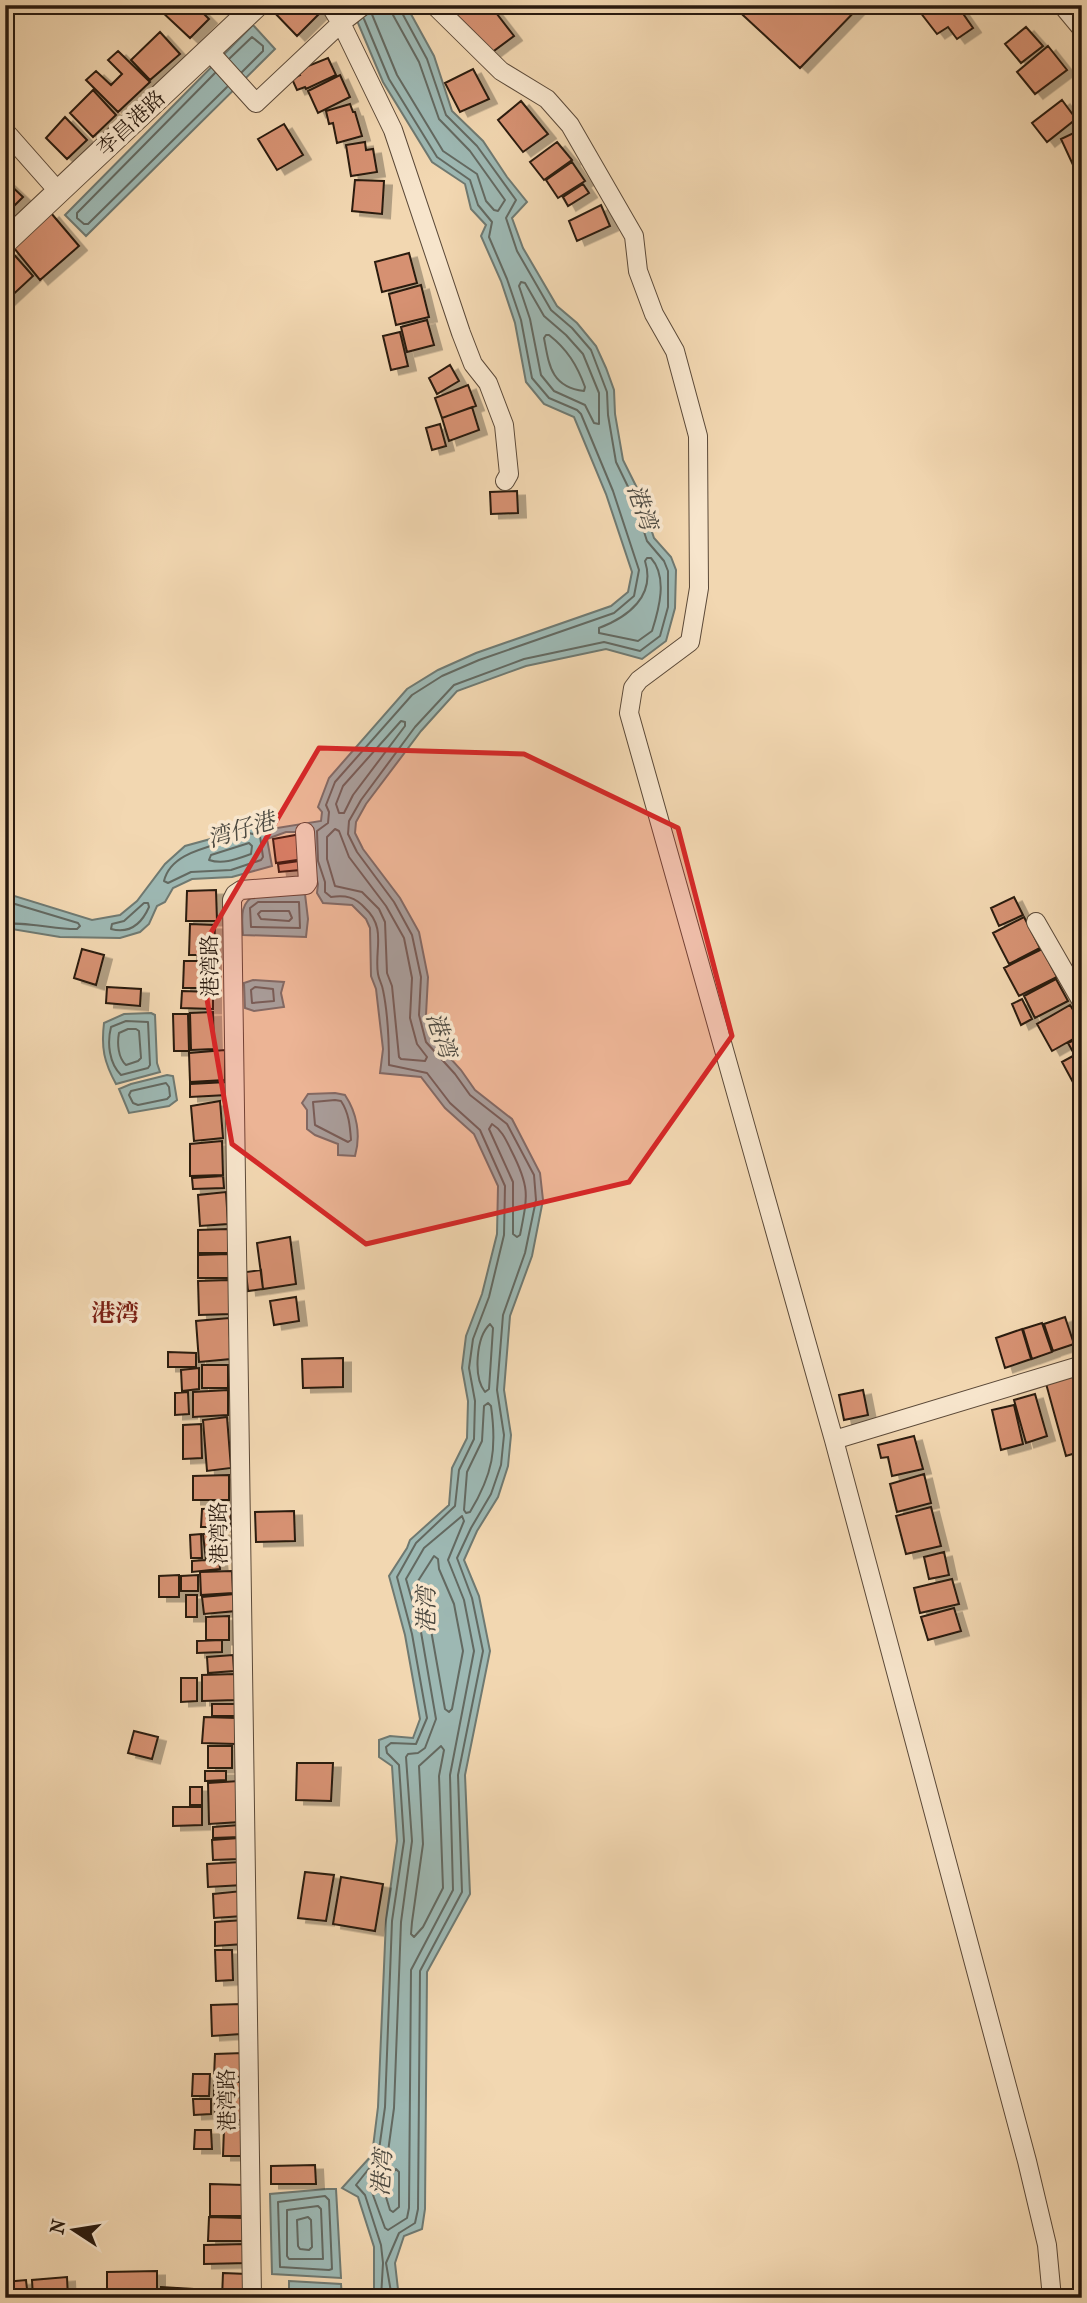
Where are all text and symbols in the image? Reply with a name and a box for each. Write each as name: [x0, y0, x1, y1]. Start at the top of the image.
street label: 李昌港路: [92, 86, 170, 160]
water label: 港湾: [622, 481, 664, 537]
water label: 湾仔港: [204, 806, 281, 853]
street label: 港湾路: [197, 934, 223, 998]
water label: 港湾: [421, 1009, 463, 1065]
district label: 港湾: [91, 1299, 139, 1327]
street label: 港湾路: [206, 1501, 232, 1565]
water label: 港湾: [413, 1583, 440, 1633]
street label: 港湾路: [214, 2068, 240, 2132]
water label: 港湾: [367, 2145, 397, 2197]
north arrow: [38, 2194, 108, 2264]
text: N: [46, 2217, 71, 2236]

